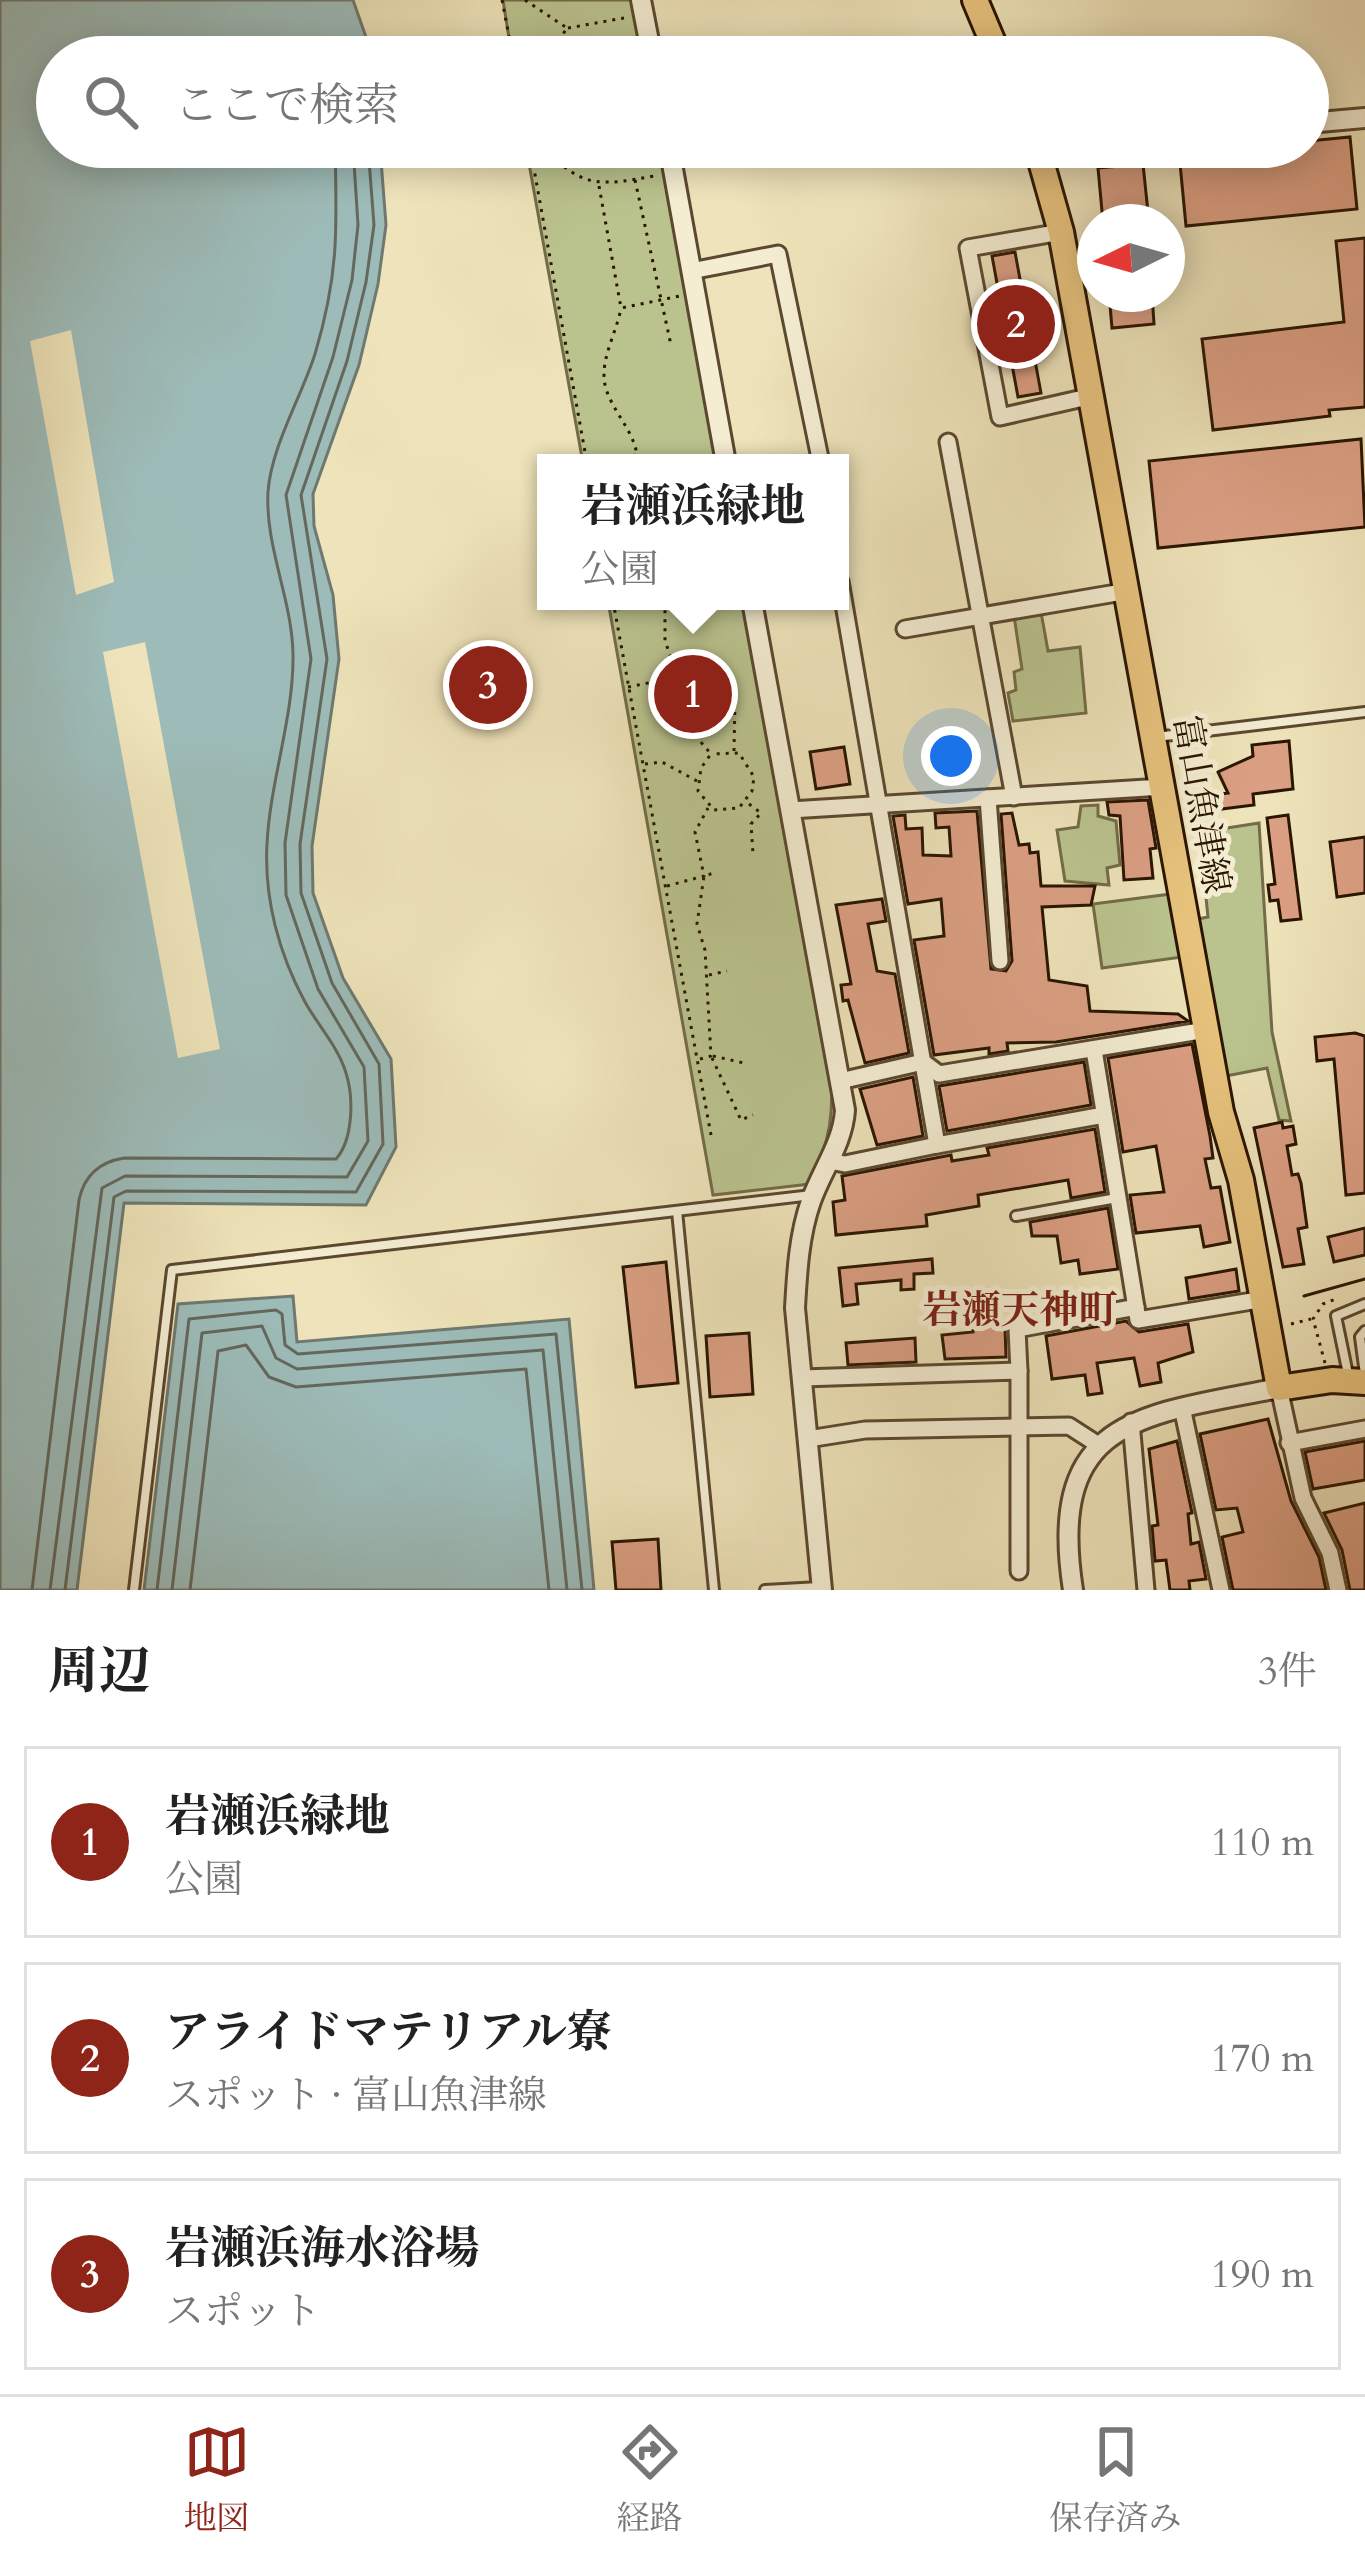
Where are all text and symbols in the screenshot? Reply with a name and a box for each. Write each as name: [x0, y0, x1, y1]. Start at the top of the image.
search box: [36, 36, 1329, 168]
icon: search: [78, 69, 144, 135]
text: ここで検索: [174, 75, 399, 136]
north arrow: [1077, 204, 1185, 312]
pin: 2: [977, 279, 1055, 369]
popup: [537, 454, 849, 610]
text: 岩瀬浜緑地: [580, 476, 806, 537]
text: 公園: [580, 543, 659, 596]
pin: 3: [449, 640, 527, 730]
pin: 1: [654, 649, 732, 739]
street label: 富山魚津線: [1162, 711, 1241, 897]
your location: [921, 726, 981, 786]
district label: 岩瀬天神町: [922, 1284, 1118, 1337]
text: 周辺: [48, 1637, 150, 1707]
text: 3件: [1258, 1645, 1317, 1698]
text: 岩瀬浜緑地: [165, 1786, 390, 1847]
text: 1: [80, 1816, 100, 1869]
text: 110 m: [1211, 1816, 1314, 1869]
text: 公園: [165, 1853, 243, 1906]
text: アライドマテリアル寮: [165, 2002, 612, 2063]
text: 2: [80, 2032, 100, 2085]
text: 170 m: [1211, 2032, 1314, 2085]
text: スポット · 富山魚津線: [165, 2069, 547, 2122]
text: 岩瀬浜海水浴場: [165, 2218, 480, 2279]
text: 3: [80, 2248, 100, 2301]
text: 190 m: [1211, 2248, 1314, 2301]
text: スポット: [165, 2285, 321, 2338]
tab: 地図: [184, 2419, 250, 2541]
tab: 経路: [617, 2419, 683, 2541]
tab: 保存済み: [1050, 2419, 1182, 2541]

